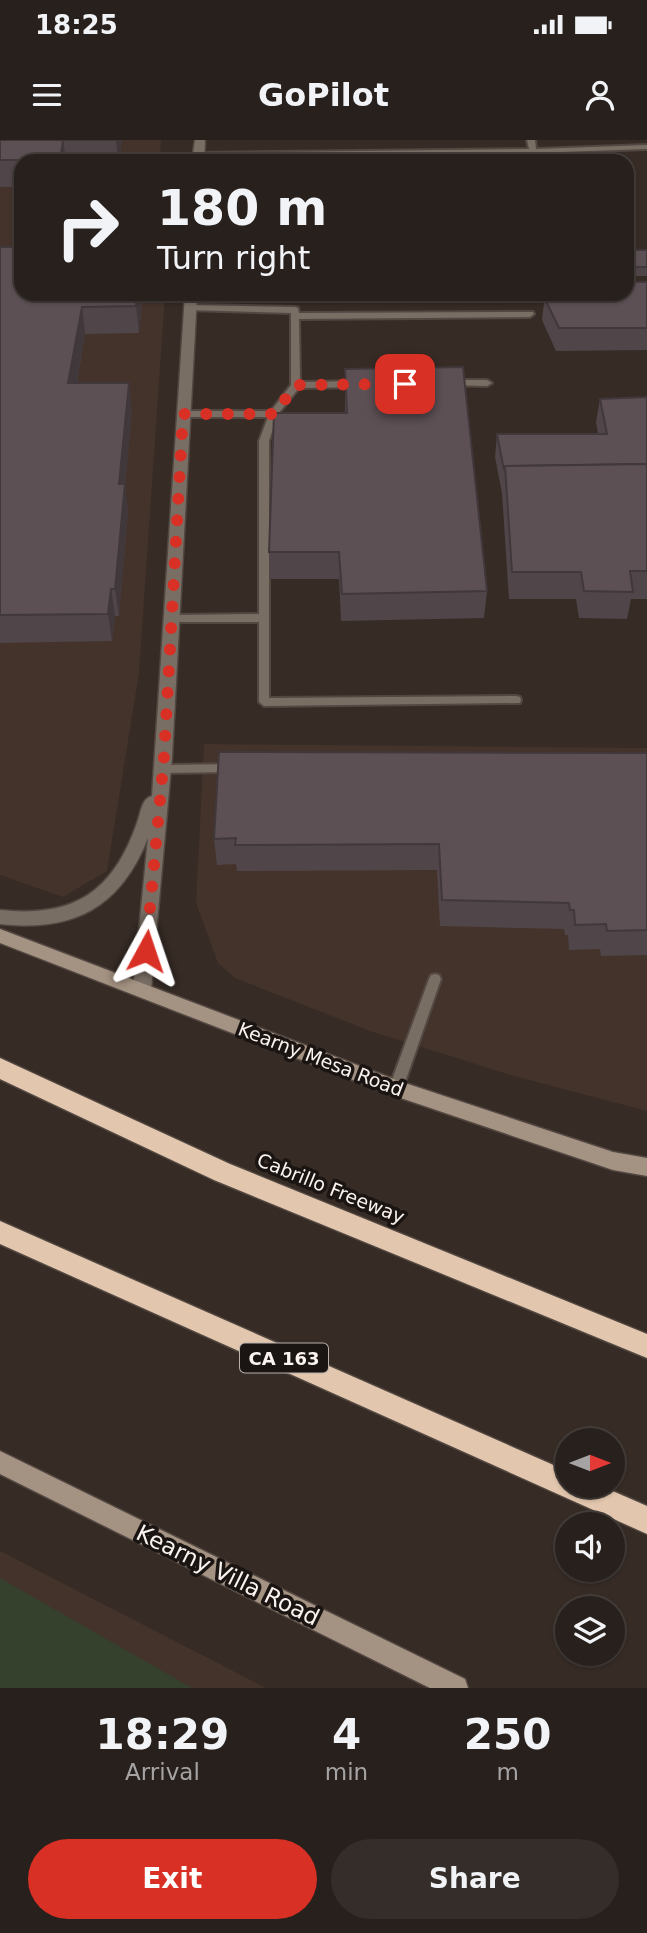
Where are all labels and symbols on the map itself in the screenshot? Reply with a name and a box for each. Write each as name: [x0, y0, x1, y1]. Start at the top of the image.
pin: [375, 354, 435, 414]
position arrow: [109, 914, 183, 988]
street label: Kearny Mesa Road: [235, 1017, 407, 1101]
street label: Cabrillo Freeway: [254, 1148, 408, 1228]
road number: CA 163: [240, 1344, 328, 1372]
north arrow: [555, 1428, 625, 1498]
street label: Kearny Villa Road: [132, 1519, 324, 1631]

